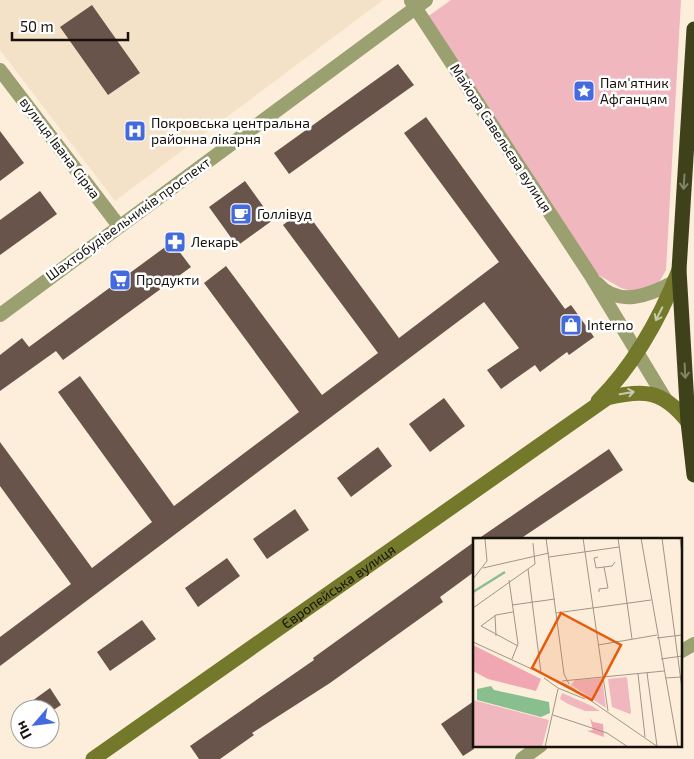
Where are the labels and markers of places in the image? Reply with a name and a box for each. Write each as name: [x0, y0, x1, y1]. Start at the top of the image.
place label: Пам'ятник Афганцям: [600, 74, 669, 107]
place icon: Пам'ятник Афганцям: [572, 79, 596, 103]
place label: Покровська центральна районна лікарня: [151, 114, 310, 147]
hospital icon: Покровська центральна районна лікарня: [123, 119, 147, 143]
cafe icon: Голлівуд: [229, 202, 253, 226]
place label: Голлівуд: [257, 205, 312, 222]
pharmacy icon: Лекарь: [163, 230, 187, 254]
place label: Лекарь: [191, 233, 238, 250]
supermarket icon: Продукти: [108, 268, 132, 292]
place label: Продукти: [136, 271, 199, 288]
shop icon: Interno: [559, 313, 583, 337]
place label: Interno: [587, 316, 633, 333]

